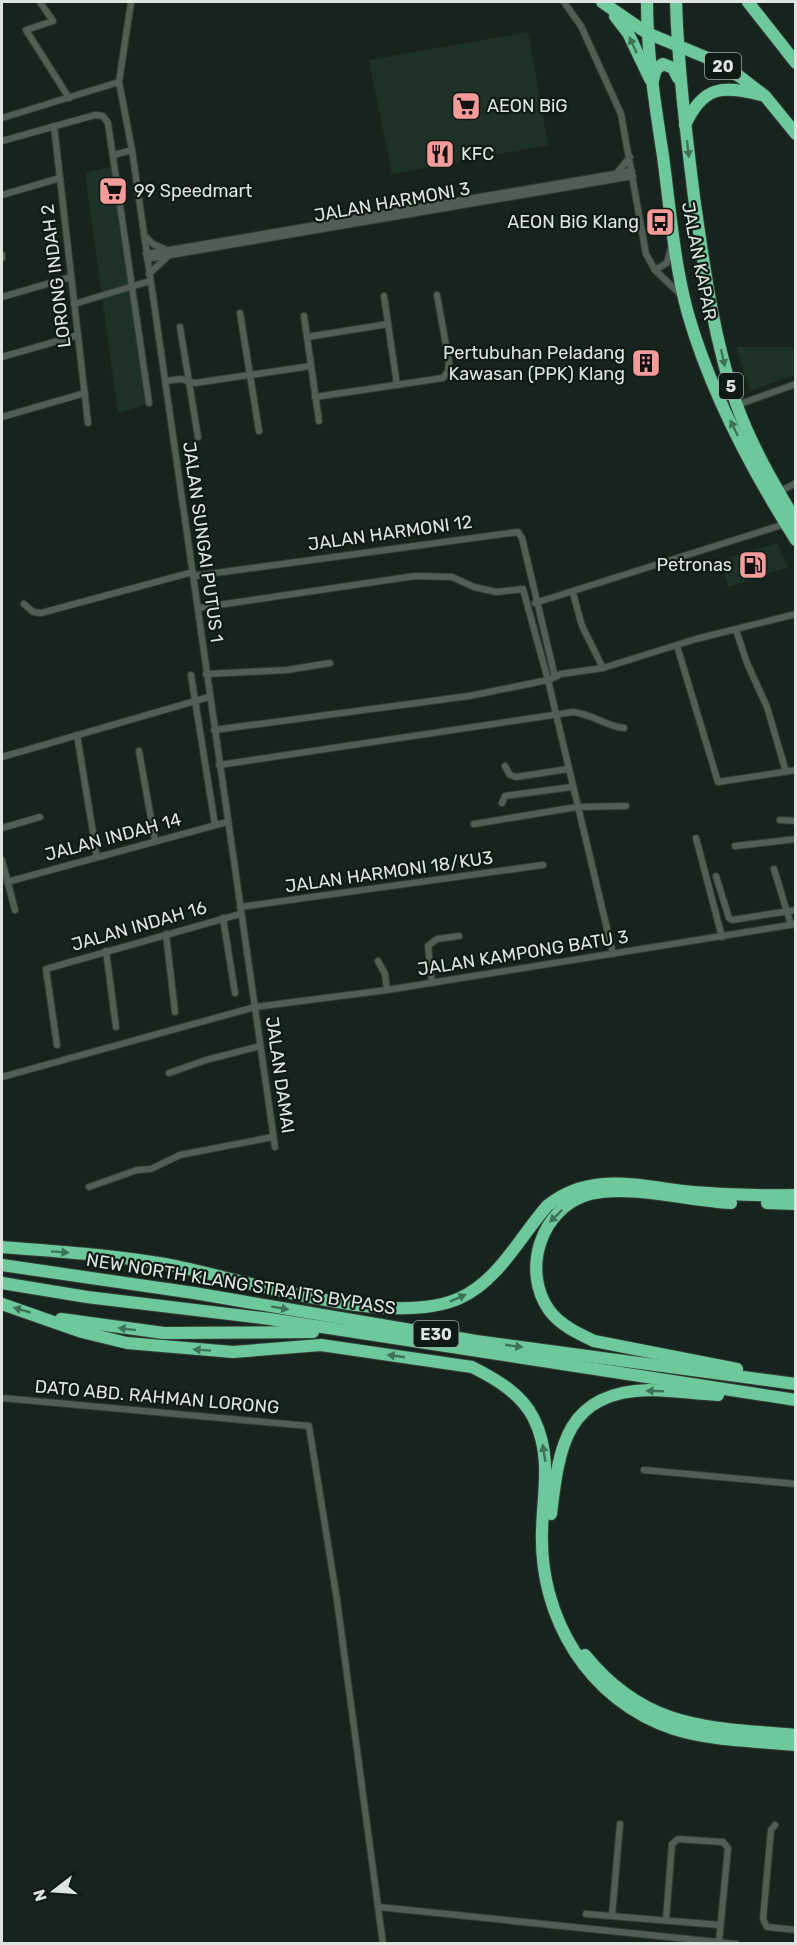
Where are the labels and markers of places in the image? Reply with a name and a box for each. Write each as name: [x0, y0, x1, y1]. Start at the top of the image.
supermarket icon: AEON BiG: [450, 90, 482, 122]
place label: AEON BiG: [487, 95, 568, 117]
restaurant icon: KFC: [424, 138, 456, 170]
place label: KFC: [461, 143, 494, 165]
supermarket icon: 99 Speedmart: [97, 175, 129, 207]
place label: 99 Speedmart: [134, 180, 252, 202]
bus stop icon: AEON BiG Klang: [644, 206, 676, 238]
place label: AEON BiG Klang: [507, 211, 639, 233]
place label: Pertubuhan Peladang Kawasan (PPK) Klang: [443, 342, 625, 385]
building icon: Pertubuhan Peladang Kawasan (PPK) Klang: [630, 347, 662, 379]
fuel station icon: Petronas: [737, 549, 769, 581]
place label: Petronas: [656, 554, 732, 576]

